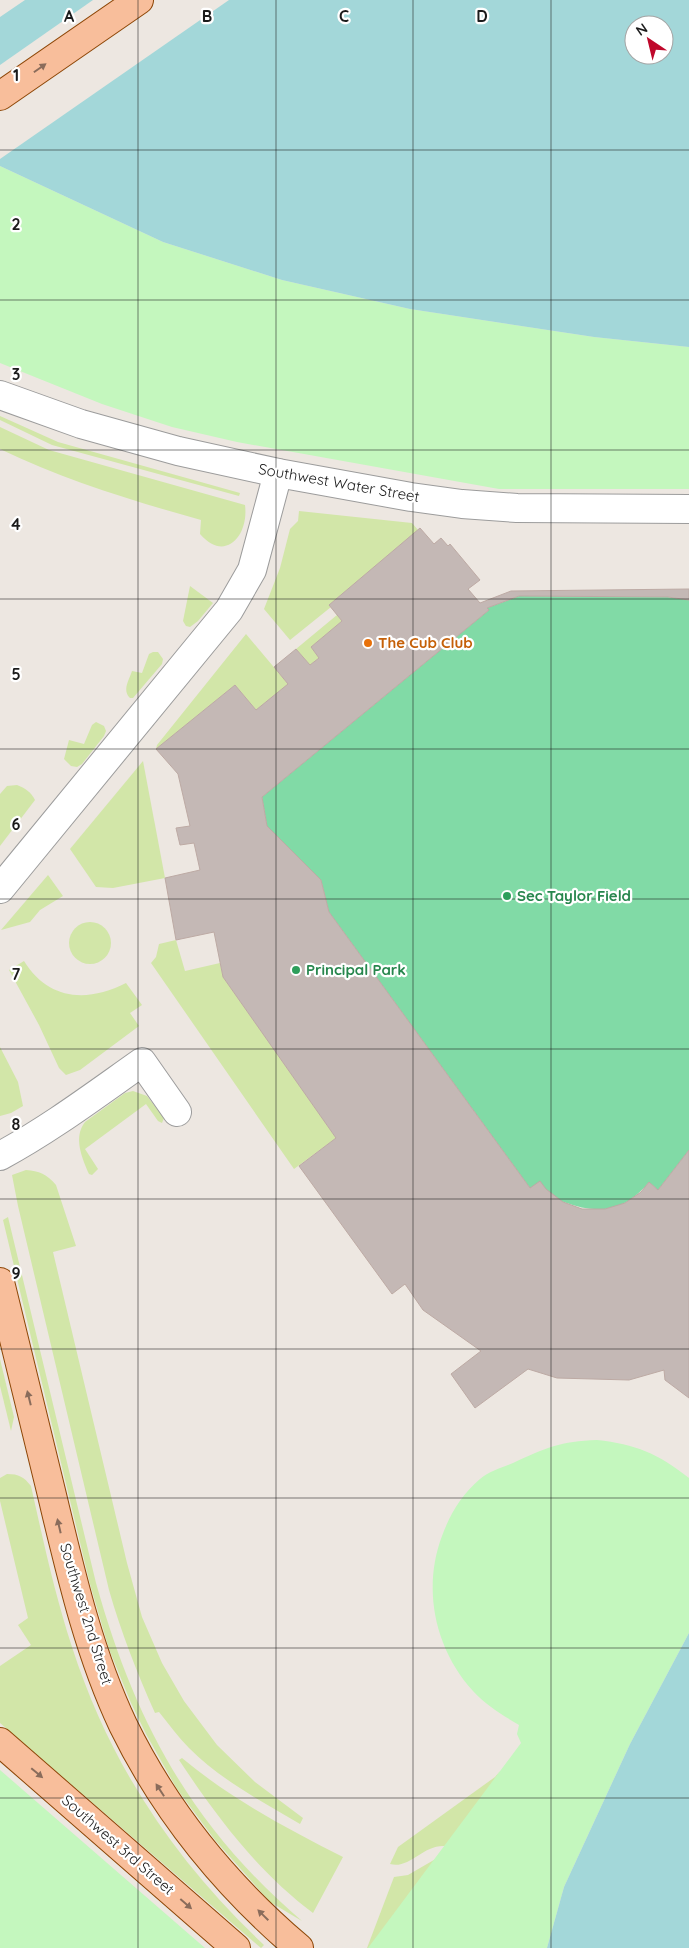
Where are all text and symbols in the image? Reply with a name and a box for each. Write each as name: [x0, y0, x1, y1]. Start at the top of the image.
text: A: [64, 6, 75, 26]
text: B: [202, 6, 212, 26]
text: C: [339, 6, 349, 26]
text: D: [476, 6, 488, 26]
north arrow: [624, 15, 674, 65]
text: N: [632, 19, 651, 40]
one-way arrow: [33, 63, 47, 73]
text: 1: [13, 65, 19, 85]
text: 2: [11, 214, 21, 234]
text: 3: [12, 364, 20, 384]
street label: Southwest Water Street: [257, 459, 421, 506]
text: 4: [11, 514, 21, 534]
place label: The Cub Club: [378, 633, 473, 652]
marker: The Cub Club: [362, 637, 374, 649]
text: 5: [11, 664, 21, 684]
text: 6: [12, 814, 21, 834]
place label: Sec Taylor Field: [517, 886, 631, 905]
marker: Sec Taylor Field: [501, 890, 513, 902]
place label: Principal Park: [306, 960, 406, 979]
text: 7: [12, 964, 21, 984]
marker: Principal Park: [290, 964, 302, 976]
text: 8: [12, 1114, 21, 1134]
text: 9: [11, 1263, 21, 1283]
one-way arrow: [25, 1391, 33, 1406]
one-way arrow: [55, 1518, 63, 1533]
street label: Southwest 2nd Street: [56, 1541, 117, 1687]
one-way arrow: [31, 1768, 44, 1779]
one-way arrow: [156, 1784, 165, 1797]
street label: Southwest 3rd Street: [58, 1791, 179, 1899]
one-way arrow: [179, 1898, 192, 1909]
one-way arrow: [257, 1909, 269, 1921]

